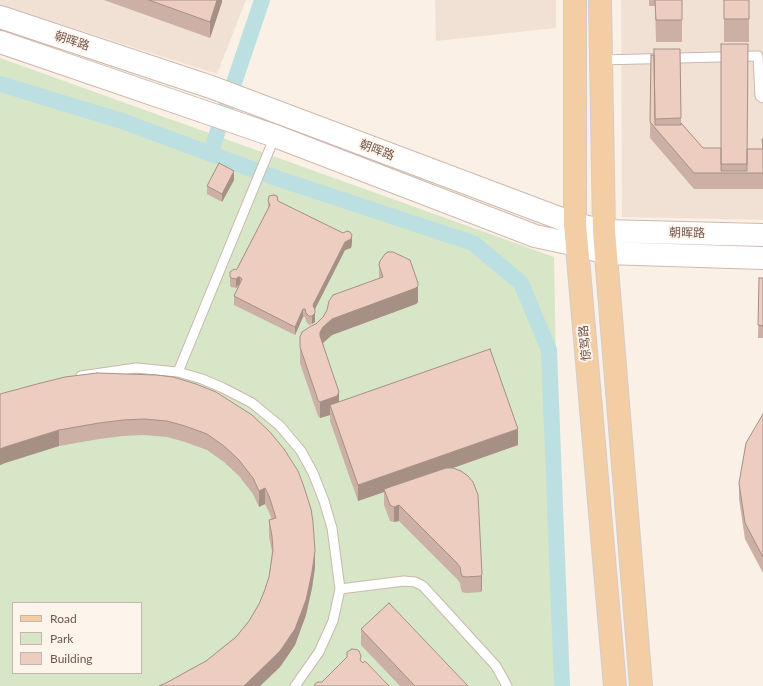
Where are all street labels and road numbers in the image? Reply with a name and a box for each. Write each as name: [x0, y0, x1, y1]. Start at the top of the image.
street label: 朝晖路: [53, 29, 91, 53]
street label: 朝晖路: [358, 137, 396, 163]
street label: 朝晖路: [669, 225, 705, 241]
street label: 惊驾路: [576, 324, 594, 362]

